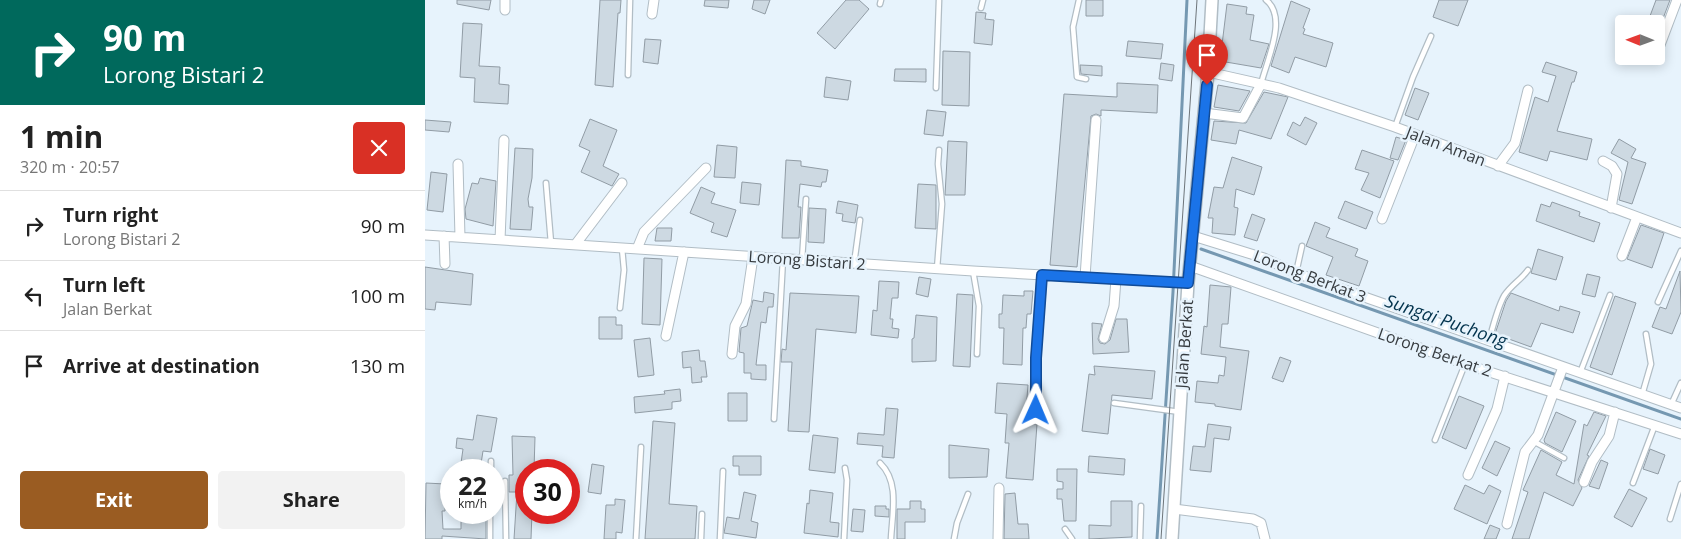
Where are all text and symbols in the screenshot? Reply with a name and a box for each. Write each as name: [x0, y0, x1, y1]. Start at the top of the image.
text: 90 m: [103, 14, 186, 61]
north arrow: [1615, 15, 1665, 65]
map controls: [1615, 15, 1665, 65]
icon: right: [20, 20, 85, 85]
pin: [1186, 34, 1228, 85]
icon: arrive: [1193, 41, 1221, 69]
text: Lorong Bistari 2: [103, 59, 264, 89]
text: 1 min: [20, 116, 103, 157]
street label: Jalan Aman: [1401, 120, 1489, 171]
button: close: [353, 122, 405, 174]
text: 320 m · 20:57: [20, 156, 120, 178]
text: Turn right: [63, 202, 158, 228]
icon: right: [20, 212, 48, 240]
text: 90 m: [361, 213, 405, 239]
text: Lorong Bistari 2: [63, 228, 180, 250]
street label: Lorong Berkat 3: [1251, 244, 1369, 308]
street label: Lorong Bistari 2: [748, 245, 866, 275]
text: Turn left: [63, 272, 145, 298]
icon: left: [20, 282, 48, 310]
text: 100 m: [350, 283, 405, 309]
water label: Sungai Puchong: [1382, 288, 1511, 352]
text: Jalan Berkat: [63, 298, 152, 320]
street label: Jalan Berkat: [1170, 299, 1198, 391]
street label: Lorong Berkat 2: [1375, 322, 1495, 382]
icon: arrive: [20, 352, 48, 380]
text: Arrive at destination: [63, 353, 260, 379]
text: 130 m: [350, 353, 405, 379]
position arrow: [1009, 383, 1061, 435]
speed limit sign: 30: [515, 459, 580, 524]
text: 22: [458, 468, 487, 502]
button: Exit: [20, 471, 208, 529]
button: Share: [218, 471, 405, 529]
text: km/h: [458, 495, 487, 512]

